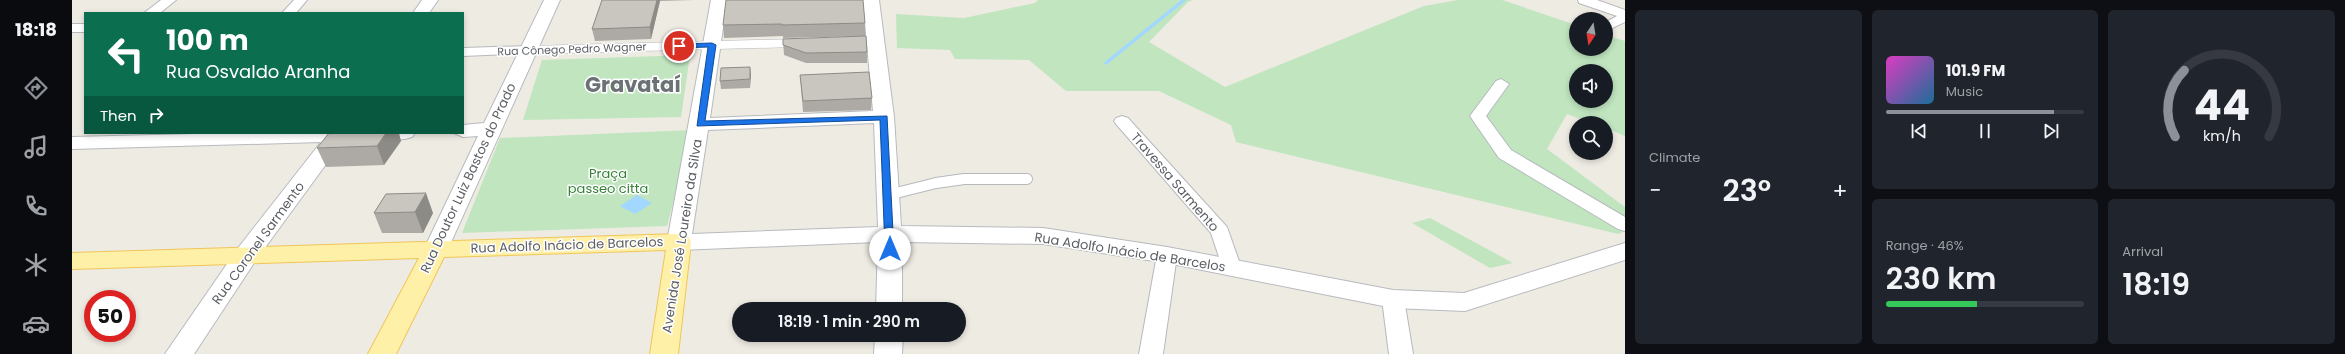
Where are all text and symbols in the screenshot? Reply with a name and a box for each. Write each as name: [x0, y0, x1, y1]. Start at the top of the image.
north arrow: [1569, 12, 1613, 56]
map controls: [1569, 12, 1613, 160]
text: 18:18: [15, 17, 57, 42]
text: 100 m: [166, 21, 249, 60]
icon: left: [100, 28, 152, 80]
pin: [662, 29, 696, 63]
icon: arrive: [668, 35, 690, 57]
street label: Rua Cônego Pedro Wagner: [497, 38, 647, 60]
text: Rua Osvaldo Aranha: [166, 59, 350, 84]
text: 101.9 FM: [1946, 60, 2005, 81]
button: sound: [1569, 64, 1613, 108]
district label: Gravataí: [585, 70, 681, 99]
icon: directions: [22, 74, 50, 102]
text: 44: [2193, 76, 2250, 135]
street label: Rua Doutor Luiz Bastos do Prado: [415, 80, 521, 276]
text: Music: [1946, 82, 1983, 101]
icon: right: [145, 104, 167, 126]
text: Then: [100, 105, 137, 126]
button: search: [1569, 116, 1613, 160]
icon: previous: [1908, 120, 1930, 142]
icon: pause: [1974, 120, 1996, 142]
icon: next: [2040, 120, 2062, 142]
text: km/h: [2203, 126, 2241, 146]
street label: Travessa Sarmento: [1127, 128, 1223, 236]
icon: music: [22, 133, 50, 161]
street label: Avenida José Loureiro da Silva: [657, 138, 707, 334]
text: Climate: [1649, 148, 1700, 167]
park label: Praça passeo citta: [568, 164, 648, 198]
text: 23°: [1723, 169, 1771, 212]
text: −: [1649, 175, 1661, 206]
text: +: [1833, 175, 1848, 206]
street label: Rua Coronel Sarmento: [207, 178, 309, 308]
icon: phone: [22, 192, 50, 220]
position arrow: [869, 228, 911, 270]
street label: Rua Adolfo Inácio de Barcelos: [1033, 228, 1227, 277]
street label: Rua Adolfo Inácio de Barcelos: [470, 232, 664, 258]
text: Range · 46%: [1886, 236, 1964, 255]
text: Arrival: [2122, 242, 2163, 261]
icon: climate: [22, 251, 50, 279]
text: 230 km: [1886, 257, 1996, 300]
text: 18:19: [2122, 263, 2190, 306]
speed limit sign: 50: [84, 290, 136, 342]
icon: car: [22, 310, 50, 338]
text: 18:19 · 1 min · 290 m: [778, 311, 920, 332]

